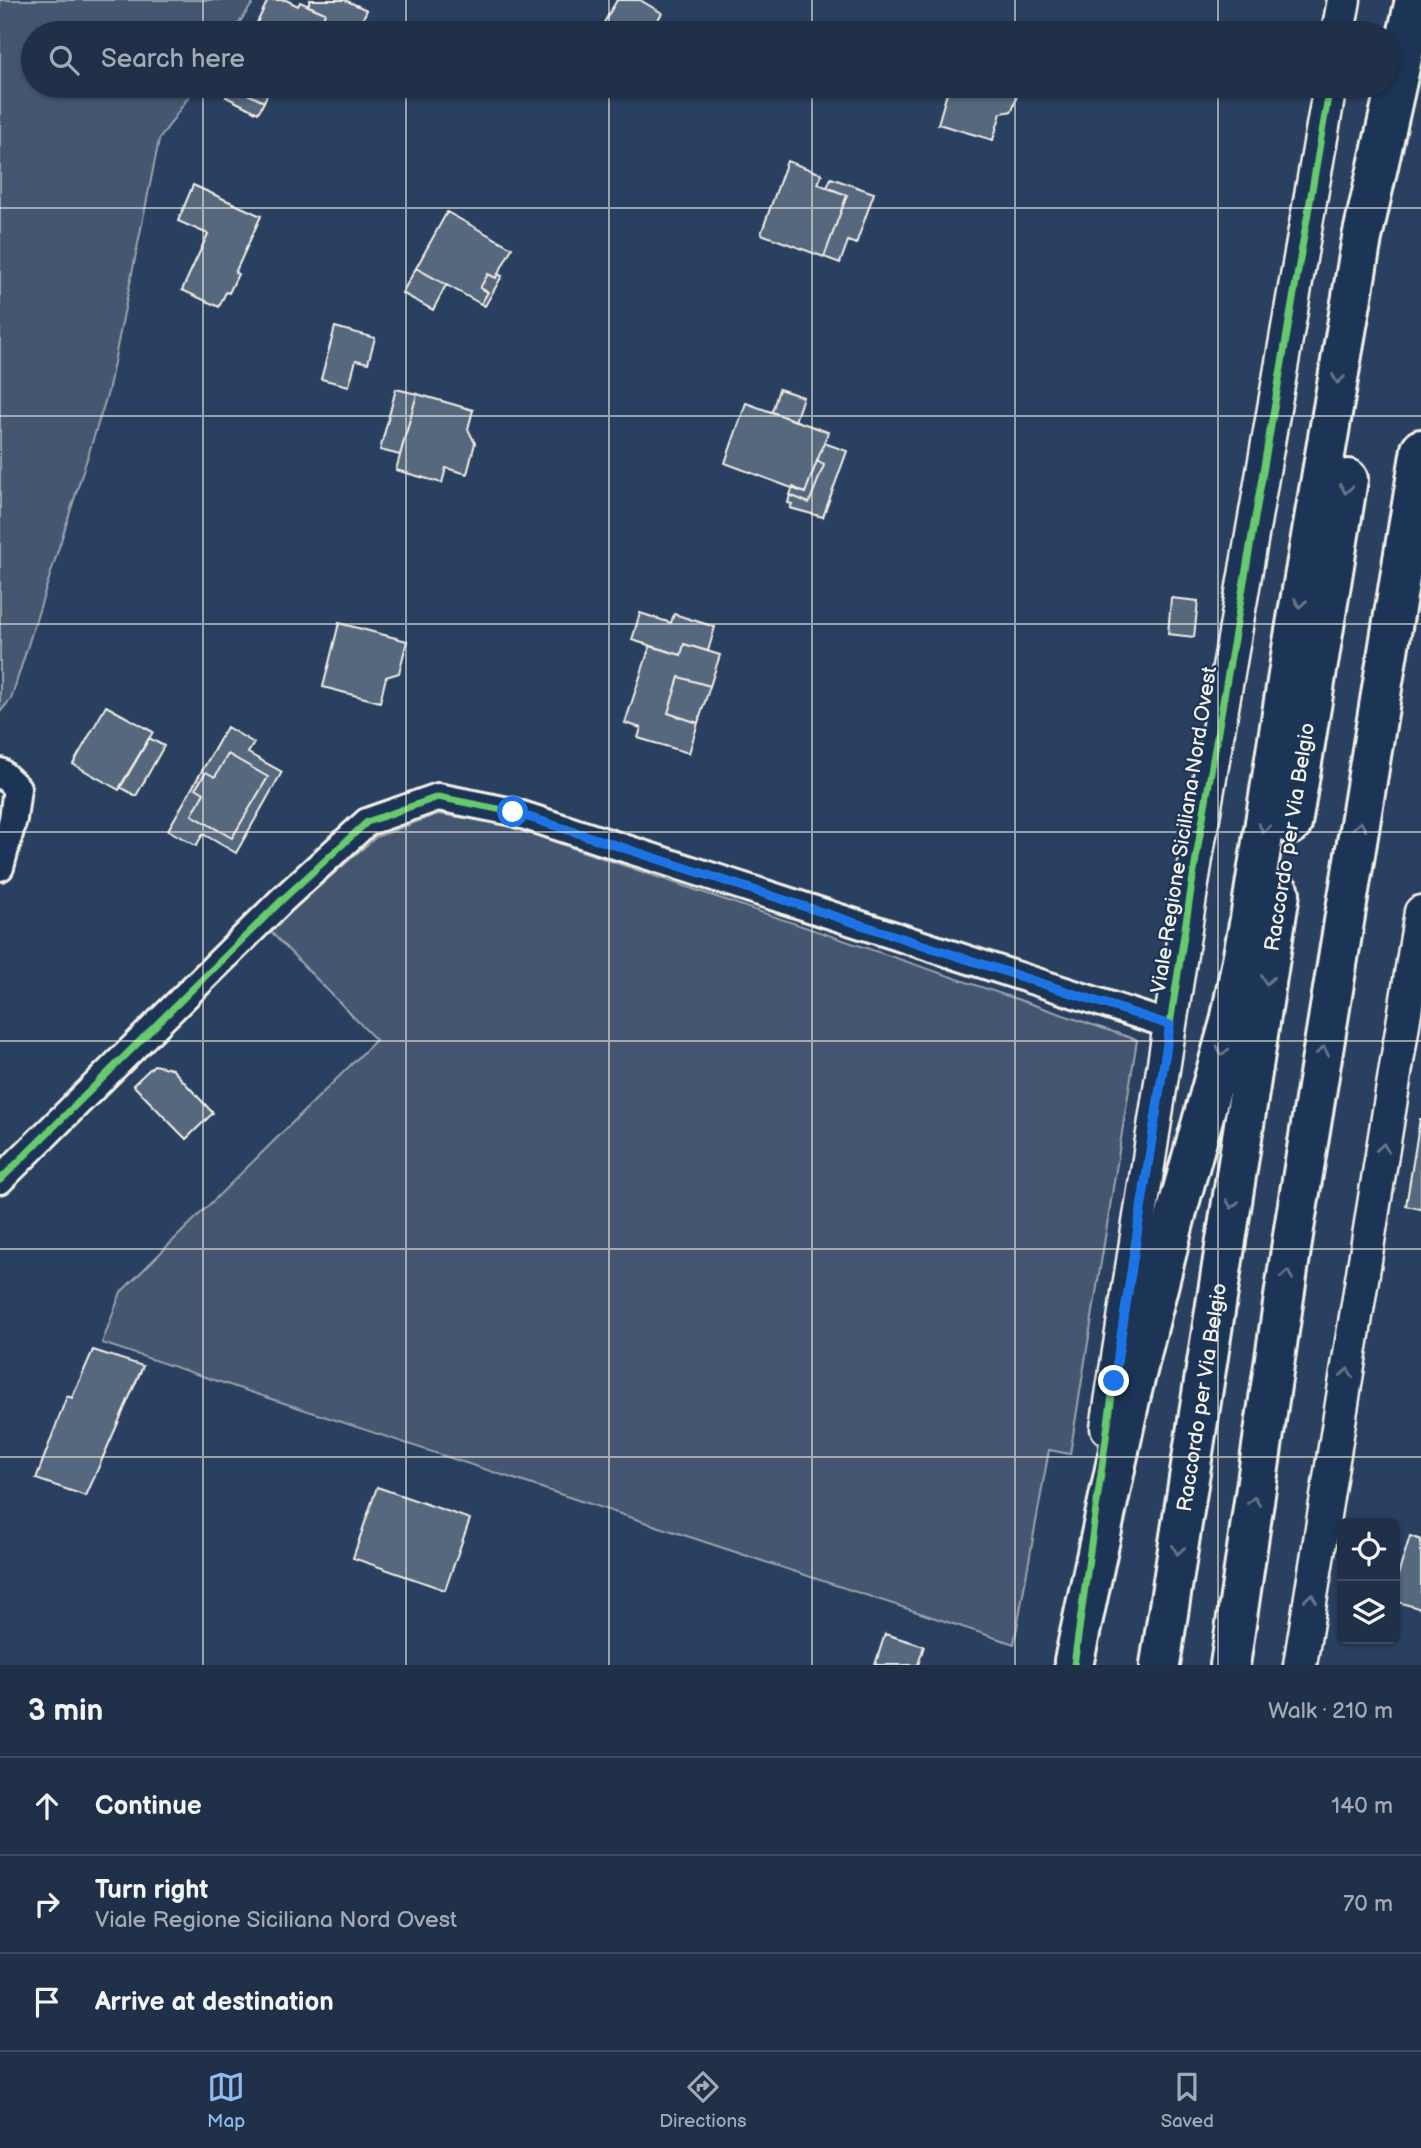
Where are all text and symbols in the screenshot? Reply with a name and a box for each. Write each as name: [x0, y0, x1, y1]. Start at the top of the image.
search box: [21, 21, 1400, 98]
icon: search: [45, 41, 83, 79]
text: Search here: [101, 44, 245, 75]
one-way arrow: [1331, 373, 1346, 385]
one-way arrow: [1339, 483, 1354, 495]
one-way arrow: [1293, 597, 1308, 609]
street label: Viale Regione Siciliana Nord Ovest: [1146, 664, 1222, 995]
street label: Raccordo per Via Belgio: [1260, 721, 1320, 953]
route start: [497, 796, 528, 827]
one-way arrow: [1352, 820, 1367, 832]
one-way arrow: [1257, 822, 1272, 834]
one-way arrow: [1260, 974, 1275, 986]
one-way arrow: [1216, 1045, 1230, 1057]
one-way arrow: [1315, 1045, 1330, 1057]
one-way arrow: [1375, 1143, 1390, 1154]
one-way arrow: [1225, 1199, 1240, 1210]
one-way arrow: [1279, 1270, 1294, 1281]
street label: Raccordo per Via Belgio: [1172, 1281, 1232, 1513]
route end: [1098, 1365, 1129, 1396]
one-way arrow: [1339, 1367, 1354, 1379]
one-way arrow: [1246, 1495, 1261, 1506]
map controls: [1337, 1518, 1400, 1644]
button: locate: [1337, 1518, 1400, 1581]
one-way arrow: [1171, 1544, 1186, 1556]
button: layers: [1337, 1581, 1400, 1644]
one-way arrow: [1303, 1592, 1318, 1604]
text: 3 min: [28, 1693, 103, 1729]
text: Walk · 210 m: [1268, 1697, 1393, 1725]
icon: ahead: [28, 1787, 66, 1825]
text: Continue: [95, 1791, 202, 1822]
text: 140 m: [1331, 1792, 1393, 1820]
text: Turn right: [95, 1875, 208, 1906]
icon: right: [28, 1885, 66, 1923]
text: 70 m: [1343, 1890, 1393, 1918]
text: Viale Regione Siciliana Nord Ovest: [95, 1906, 457, 1934]
icon: arrive: [28, 1983, 66, 2021]
text: Arrive at destination: [95, 1987, 334, 2018]
tab: Map: [207, 2068, 245, 2133]
tab: Directions: [659, 2068, 747, 2133]
tab: Saved: [1161, 2068, 1214, 2133]

